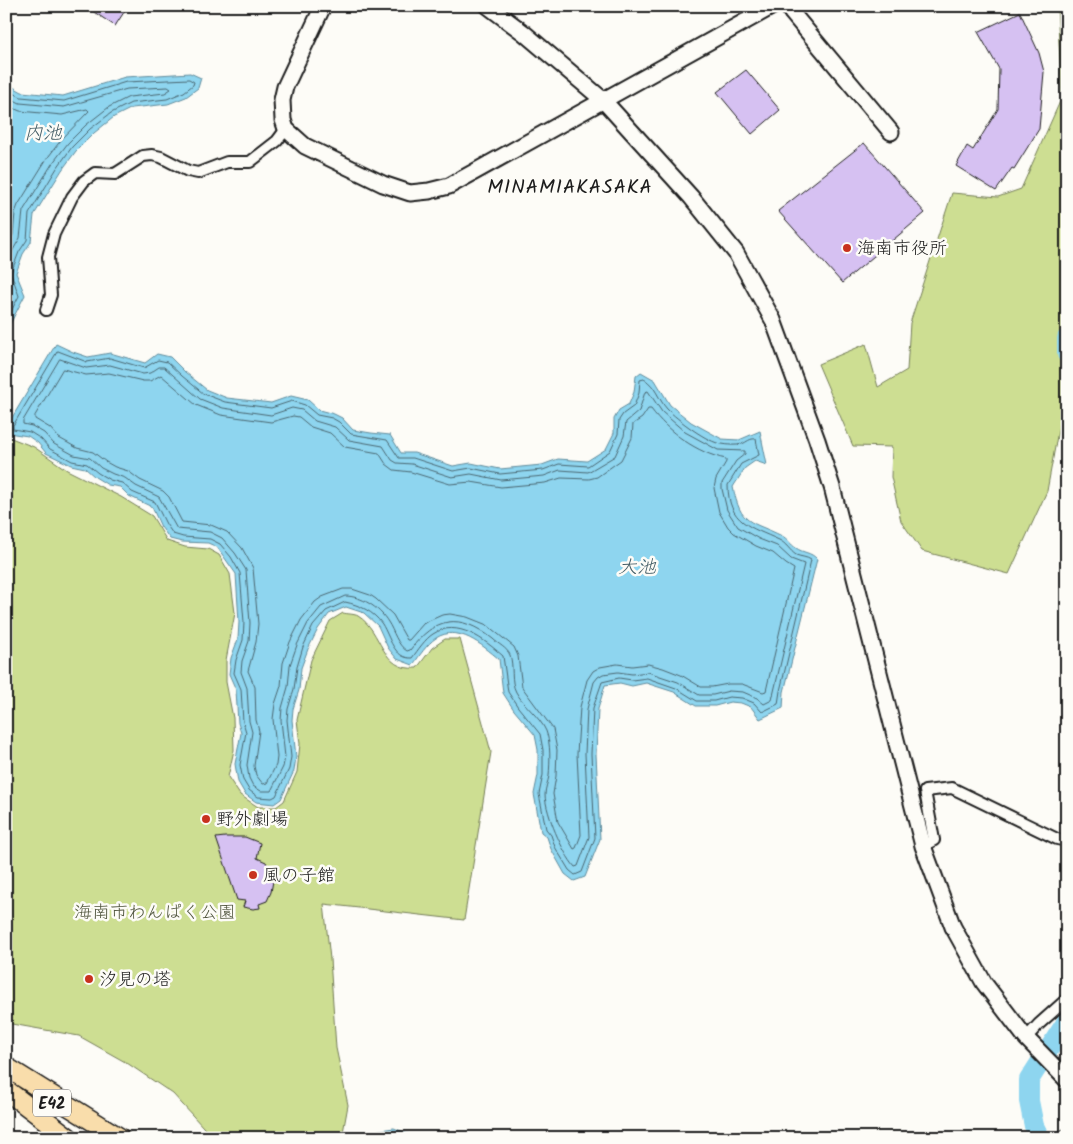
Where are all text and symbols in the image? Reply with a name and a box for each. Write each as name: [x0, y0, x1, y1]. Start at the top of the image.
water label: 内池: [24, 119, 63, 149]
district label: MINAMIAKASAKA: [487, 172, 653, 204]
place label: 海南市役所: [857, 235, 947, 264]
marker: 海南市役所: [841, 242, 853, 254]
water label: 大池: [618, 553, 657, 583]
place label: 野外劇場: [216, 806, 288, 835]
marker: 野外劇場: [200, 813, 212, 825]
place label: 風の子館: [263, 862, 335, 891]
marker: 風の子館: [247, 869, 259, 881]
park label: 海南市わんぱく公園: [74, 899, 236, 928]
place label: 汐見の塔: [99, 966, 171, 995]
marker: 汐見の塔: [83, 973, 95, 985]
road number: E42: [33, 1090, 71, 1116]

